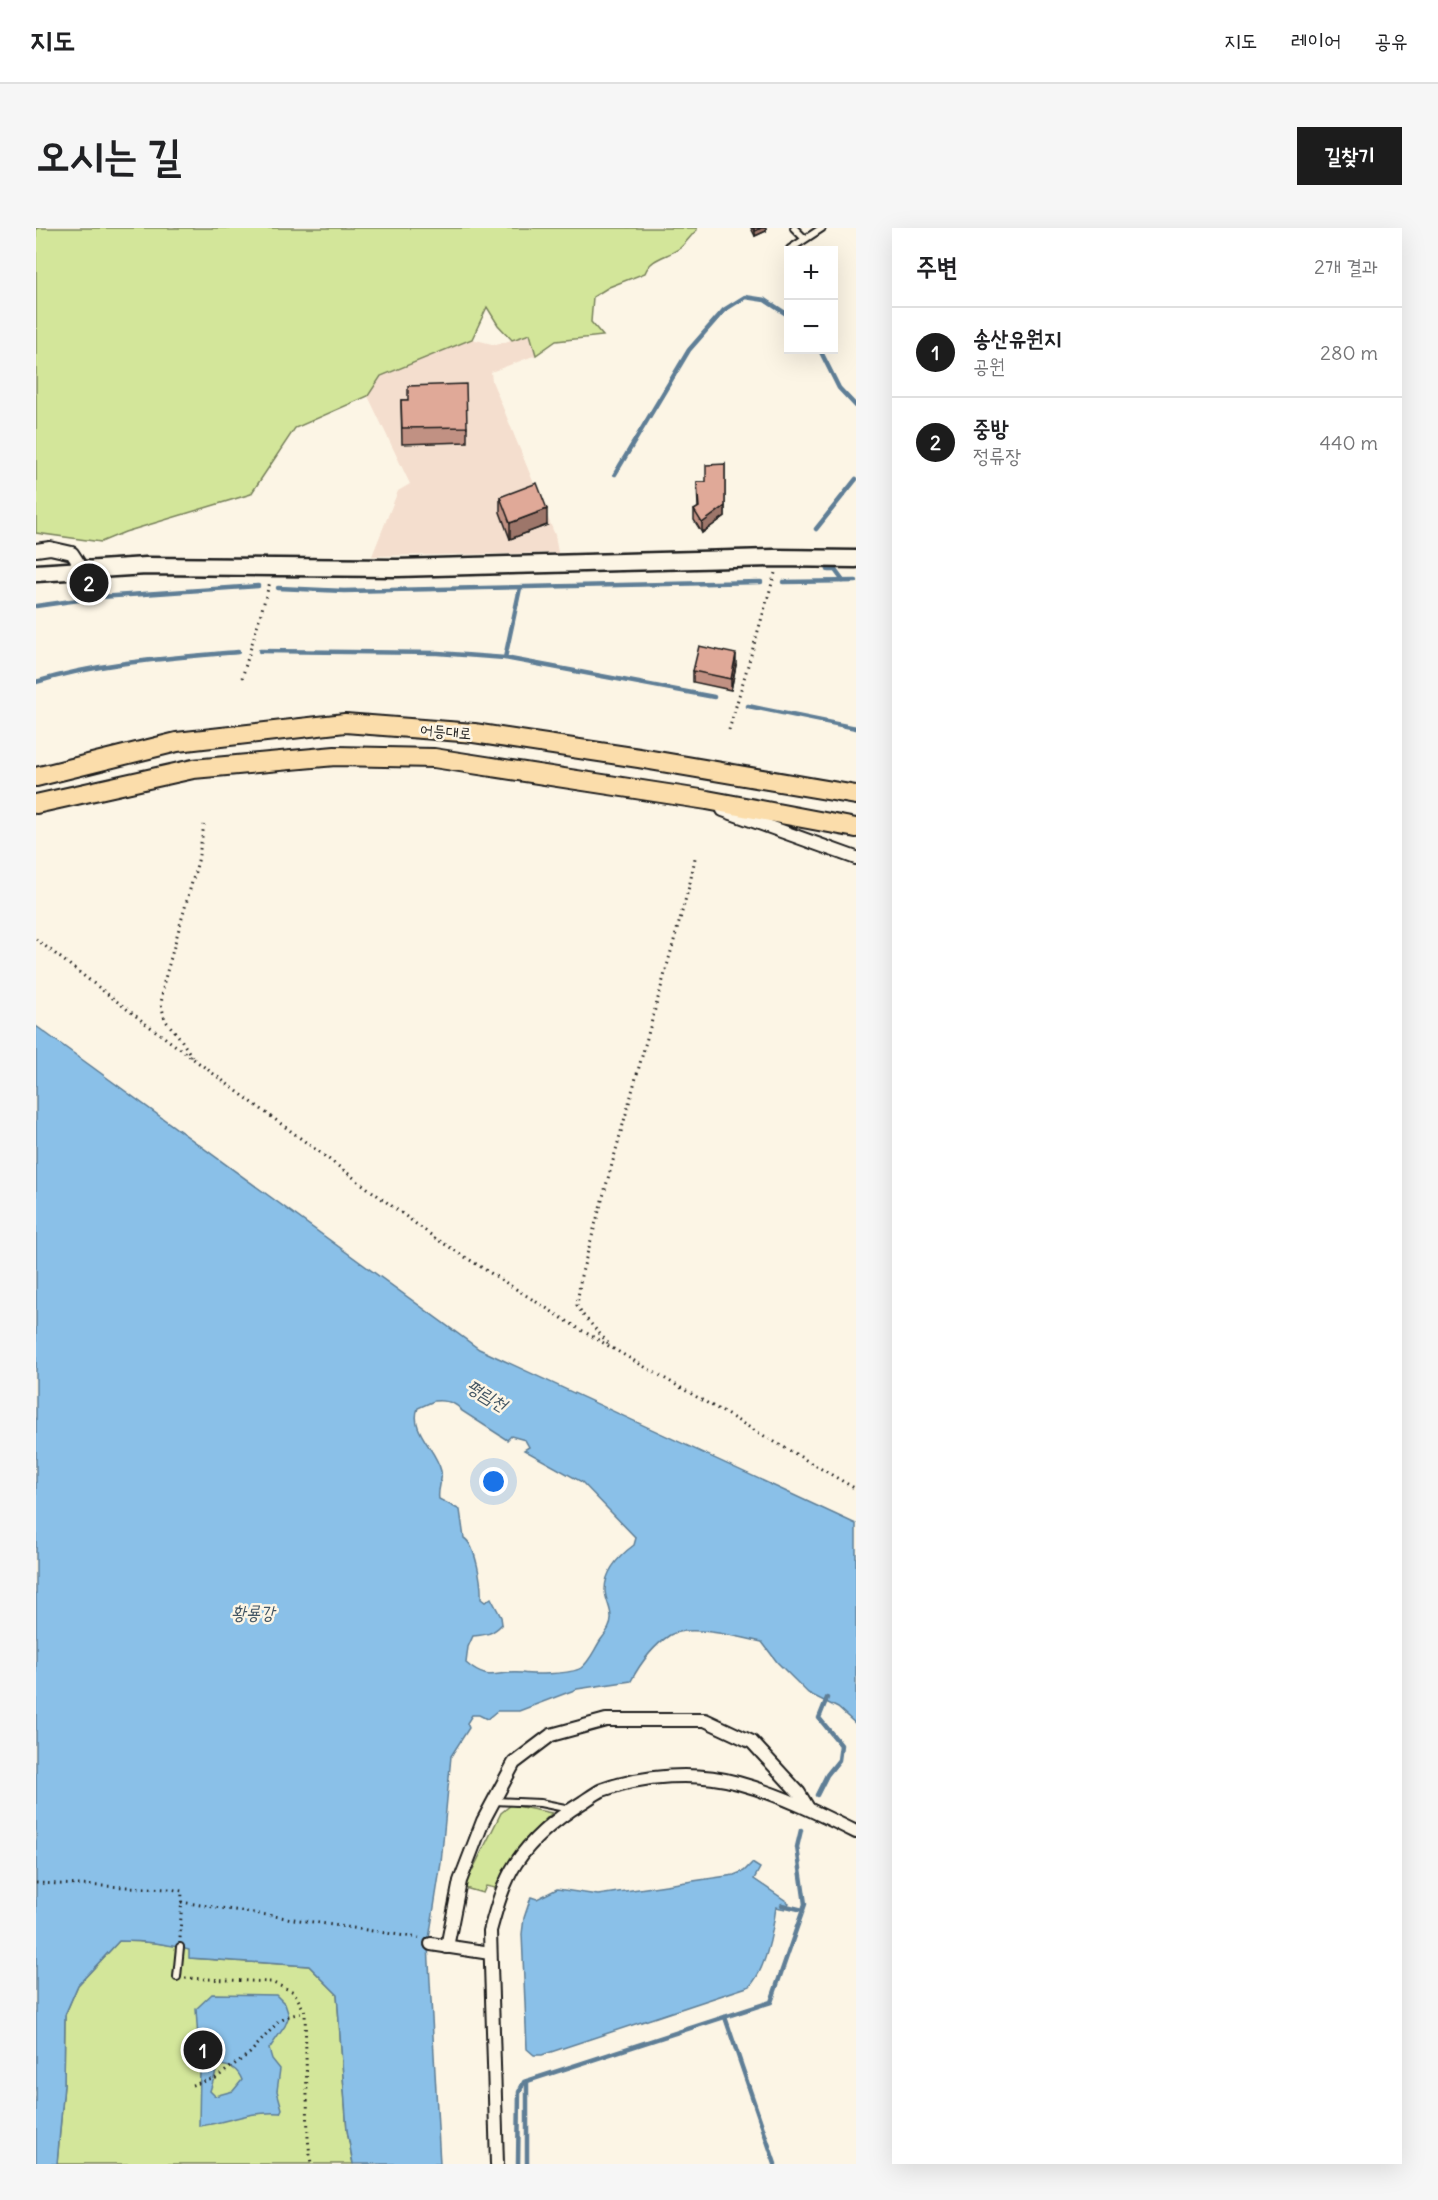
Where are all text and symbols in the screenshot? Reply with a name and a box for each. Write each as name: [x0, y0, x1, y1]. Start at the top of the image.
text: 지도: [30, 22, 75, 58]
text: 지도: [1224, 27, 1258, 54]
text: 레이어: [1291, 27, 1341, 54]
text: 공유: [1374, 27, 1408, 54]
button: 길찾기: [1297, 127, 1402, 185]
text: 오시는 길: [36, 129, 181, 181]
map controls: [784, 246, 838, 354]
button: +: [784, 246, 838, 300]
text: 주변: [916, 250, 958, 283]
text: 2개 결과: [1314, 254, 1378, 279]
button: −: [784, 300, 838, 354]
text: 송산유원지: [973, 324, 1062, 352]
text: 1: [932, 340, 939, 365]
text: 280 m: [1320, 340, 1378, 365]
text: 공원: [973, 353, 1005, 378]
text: 중방: [973, 414, 1008, 442]
text: 2: [930, 430, 941, 455]
text: 440 m: [1319, 430, 1378, 455]
text: 정류장: [973, 443, 1021, 468]
pin: 2: [70, 560, 108, 606]
street label: 어등대로: [419, 719, 473, 743]
water label: 평림천: [462, 1374, 513, 1417]
your location: [479, 1467, 508, 1496]
water label: 황룡강: [231, 1601, 277, 1624]
pin: 1: [184, 2028, 222, 2072]

